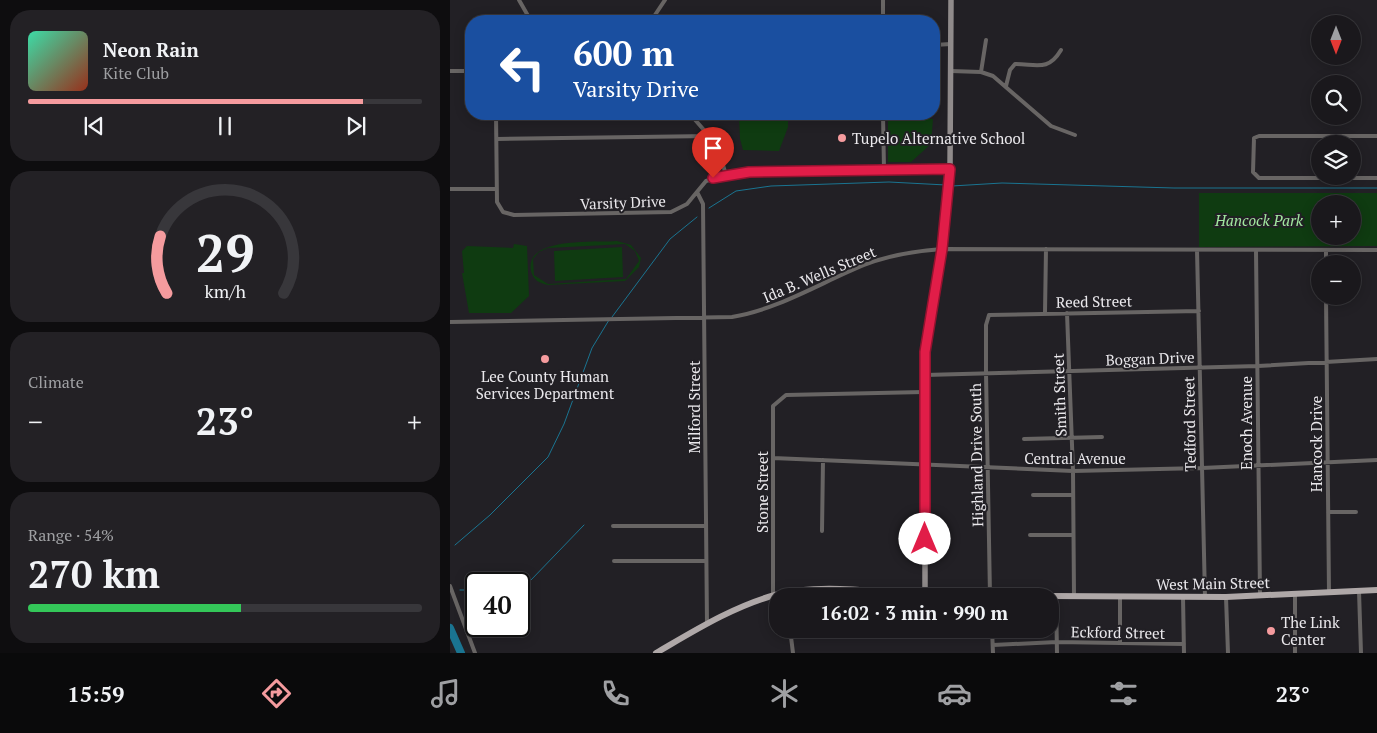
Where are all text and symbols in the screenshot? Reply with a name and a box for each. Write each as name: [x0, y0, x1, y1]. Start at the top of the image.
north arrow: [1311, 15, 1361, 65]
map controls: [1311, 15, 1361, 305]
text: 600 m: [573, 30, 674, 76]
icon: left: [490, 35, 555, 100]
text: Neon Rain: [103, 37, 199, 62]
text: Kite Club: [103, 62, 169, 84]
text: Varsity Drive: [573, 74, 699, 103]
button: search: [1311, 75, 1361, 125]
icon: previous: [80, 112, 108, 140]
icon: pause: [211, 112, 239, 140]
icon: next: [342, 112, 370, 140]
pin: [692, 127, 734, 178]
place label: Tupelo Alternative School: [852, 128, 1025, 148]
marker: Tupelo Alternative School: [836, 132, 848, 144]
icon: arrive: [699, 134, 727, 162]
button: layers: [1311, 135, 1361, 185]
street label: Varsity Drive: [580, 191, 666, 213]
button: +: [1311, 195, 1361, 245]
park label: Hancock Park: [1214, 210, 1304, 230]
text: 29: [196, 218, 254, 287]
street label: Ida B. Wells Street: [759, 241, 879, 307]
button: −: [1311, 255, 1361, 305]
text: km/h: [204, 279, 246, 303]
street label: Reed Street: [1056, 290, 1133, 312]
street label: Boggan Drive: [1105, 346, 1195, 370]
street label: Smith Street: [1048, 352, 1070, 437]
marker: Lee County Human Services Department: [539, 353, 551, 365]
street label: Milford Street: [684, 360, 704, 453]
place label: Lee County Human Services Department: [476, 366, 615, 403]
text: Climate: [28, 371, 84, 393]
street label: Tedford Street: [1178, 376, 1200, 472]
street label: Enoch Avenue: [1236, 376, 1256, 470]
street label: Highland Drive South: [965, 383, 987, 527]
text: 23°: [196, 396, 254, 446]
street label: Hancock Drive: [1306, 396, 1326, 492]
text: −: [28, 403, 43, 440]
text: +: [407, 403, 422, 440]
street label: Central Avenue: [1024, 448, 1126, 468]
street label: Stone Street: [752, 451, 772, 533]
position arrow: [898, 512, 950, 564]
text: Range · 54%: [28, 524, 114, 546]
text: 270 km: [28, 549, 160, 599]
speed limit sign: 40: [465, 572, 530, 637]
street label: West Main Street: [1156, 572, 1271, 594]
text: 16:02 · 3 min · 990 m: [820, 600, 1008, 625]
place label: The Link Center: [1281, 612, 1340, 649]
street label: Eckford Street: [1071, 621, 1166, 643]
marker: The Link Center: [1265, 625, 1277, 637]
icon: directions: [259, 676, 294, 711]
icon: music: [428, 676, 463, 711]
icon: phone: [598, 676, 633, 711]
icon: climate: [767, 676, 802, 711]
icon: car: [937, 676, 972, 711]
icon: filters: [1106, 676, 1141, 711]
text: 15:59: [67, 679, 125, 708]
text: 23°: [1276, 679, 1310, 708]

